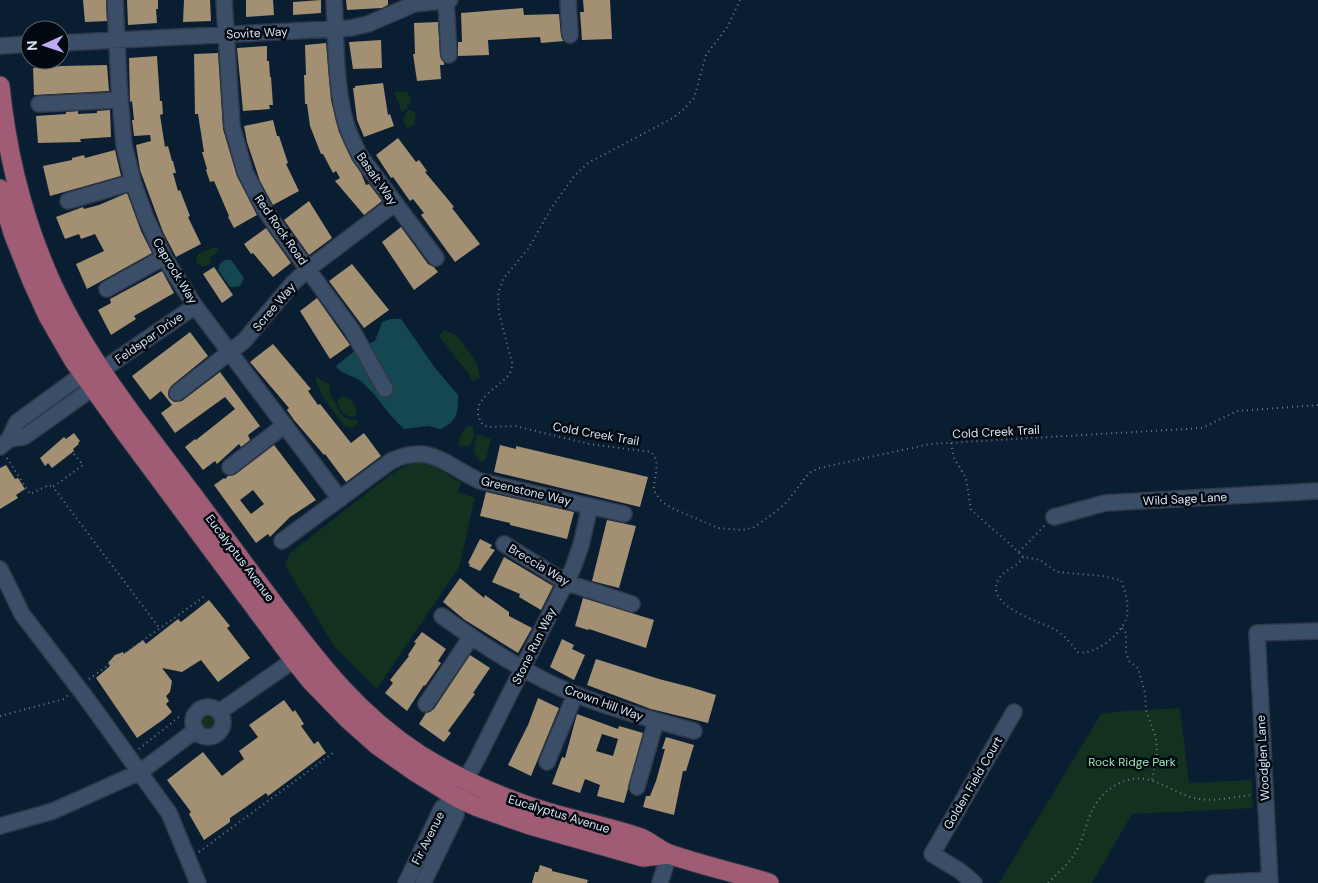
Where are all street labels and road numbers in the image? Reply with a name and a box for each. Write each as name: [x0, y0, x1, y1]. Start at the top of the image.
street label: Sovite Way: [226, 23, 288, 43]
street label: Basalt Way: [353, 149, 401, 209]
street label: Red Rock Road: [251, 192, 311, 268]
street label: Caprock Way: [149, 235, 201, 307]
street label: Scree Way: [249, 279, 299, 335]
street label: Feldspar Drive: [112, 309, 186, 367]
street label: Cold Creek Trail: [552, 419, 640, 449]
street label: Cold Creek Trail: [952, 422, 1040, 442]
street label: Greenstone Way: [479, 473, 573, 509]
street label: Wild Sage Lane: [1142, 489, 1228, 509]
street label: Eucalyptus Avenue: [202, 511, 278, 605]
street label: Breccia Way: [505, 540, 573, 590]
street label: Stone Run Way: [508, 605, 560, 687]
street label: Crown Hill Way: [562, 681, 646, 725]
street label: Woodglen Lane: [1253, 715, 1273, 801]
street label: Golden Field Court: [940, 733, 1006, 832]
street label: Eucalyptus Avenue: [506, 791, 612, 837]
street label: Fir Avenue: [408, 808, 448, 867]

